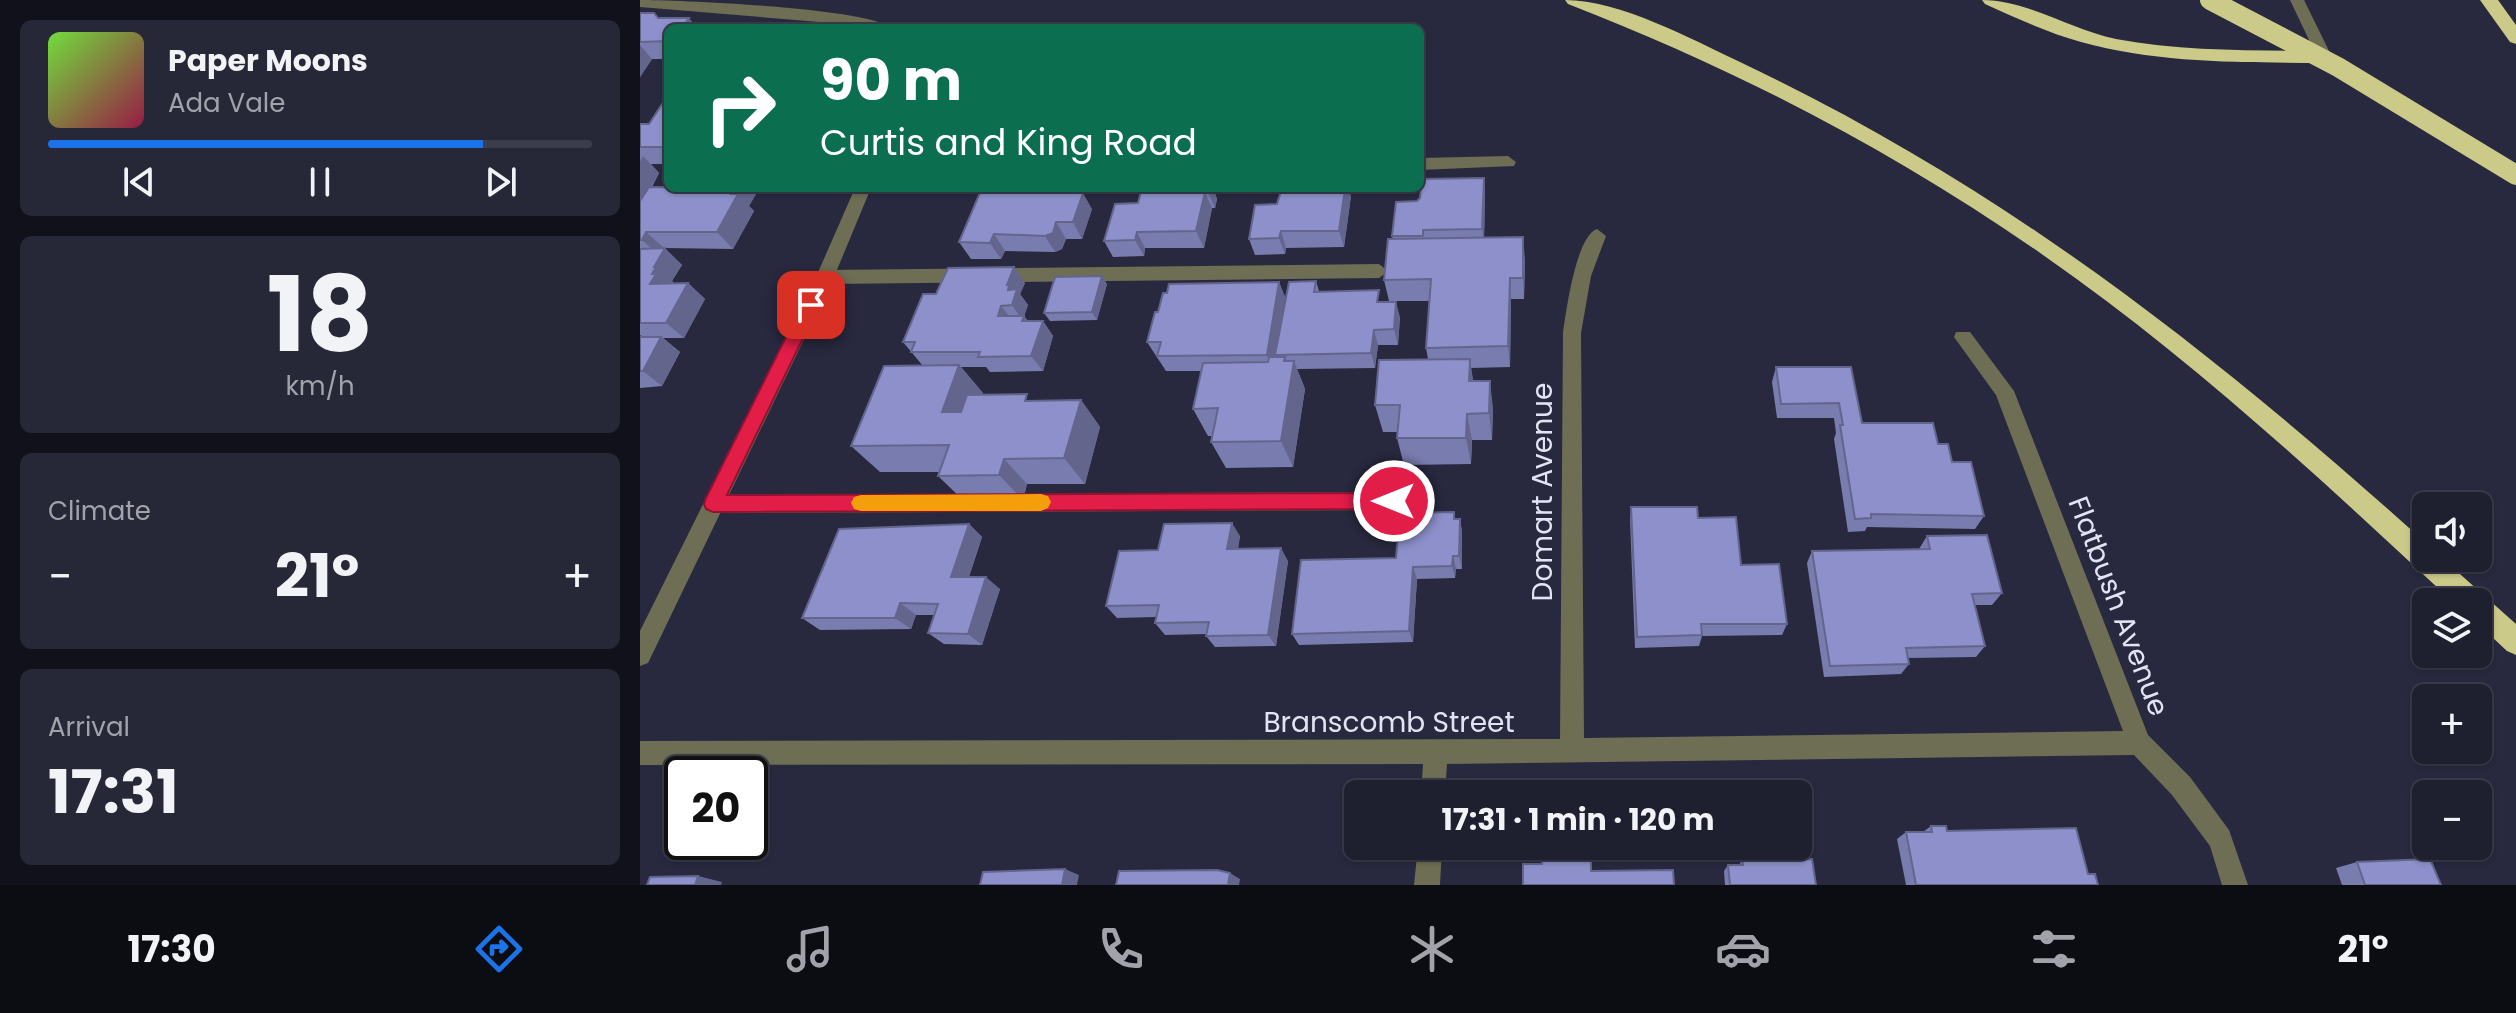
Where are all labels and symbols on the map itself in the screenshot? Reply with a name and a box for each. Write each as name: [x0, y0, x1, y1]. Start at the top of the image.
pin: [777, 271, 845, 339]
street label: Domart Avenue: [1523, 383, 1562, 601]
position arrow: [1352, 459, 1436, 543]
street label: Flatbush Avenue: [2059, 491, 2178, 722]
street label: Branscomb Street: [1263, 703, 1515, 742]
speed limit sign: 20: [664, 756, 768, 860]

